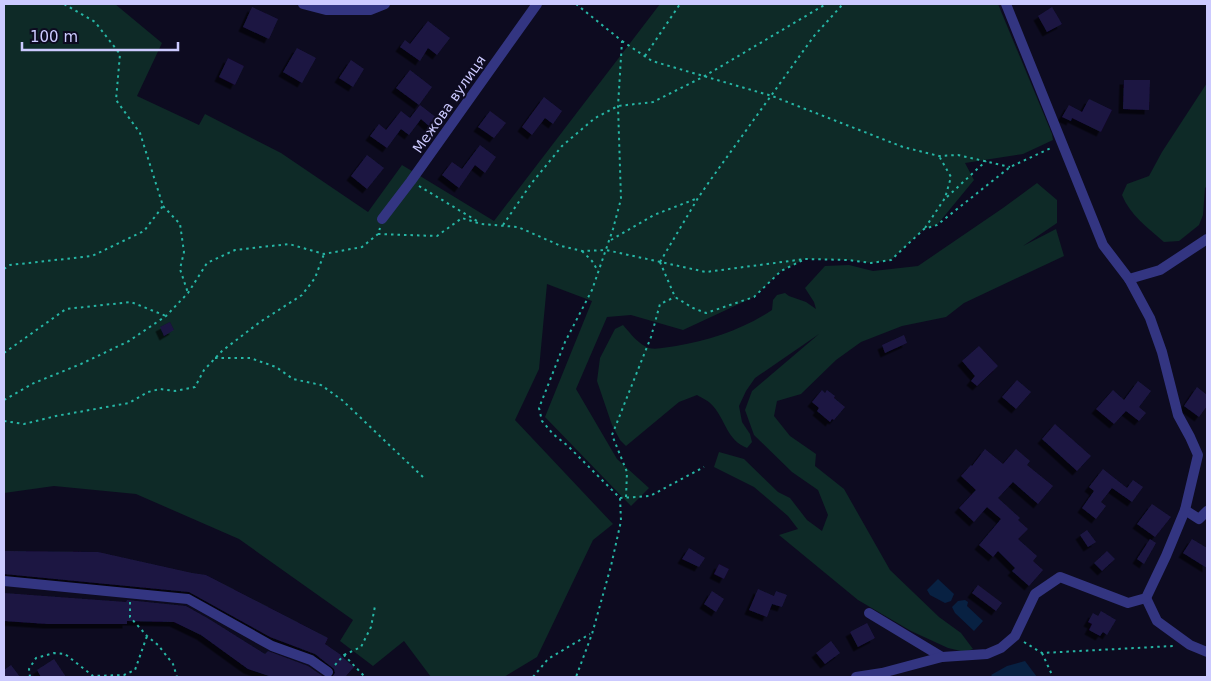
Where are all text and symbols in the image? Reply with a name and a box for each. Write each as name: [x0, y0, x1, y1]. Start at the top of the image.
scale bar: [22, 20, 179, 52]
text: 100 m: [30, 28, 78, 46]
street label: Межова вулиця: [409, 52, 489, 156]

